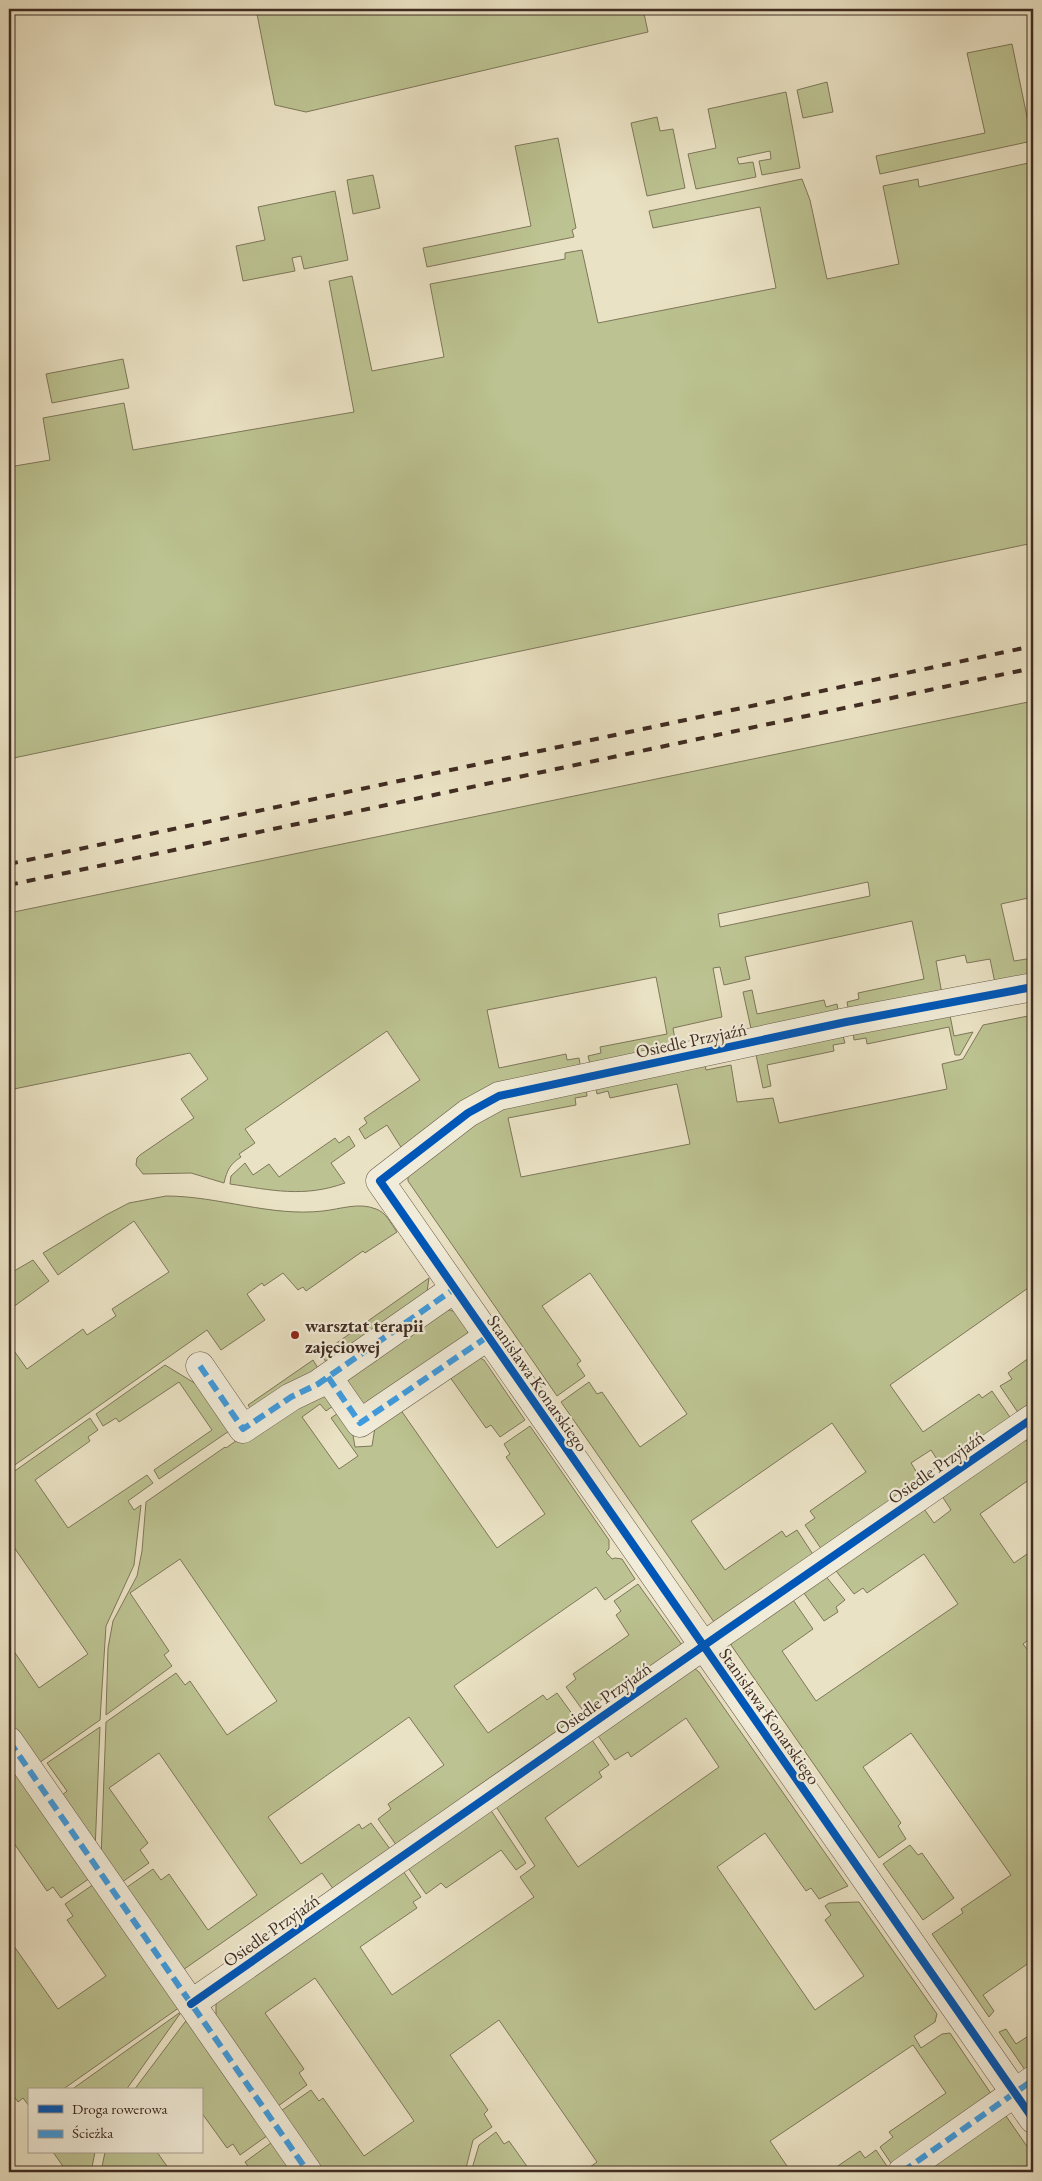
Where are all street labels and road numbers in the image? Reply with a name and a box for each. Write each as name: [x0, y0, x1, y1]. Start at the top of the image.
street label: Osiedle Przyjaźń: [634, 1017, 749, 1063]
street label: Stanisława Konarskiego: [482, 1310, 594, 1456]
street label: Osiedle Przyjaźń: [883, 1425, 989, 1509]
street label: Stanisława Konarskiego: [714, 1643, 826, 1789]
street label: Osiedle Przyjaźń: [550, 1656, 656, 1740]
street label: Osiedle Przyjaźń: [218, 1888, 324, 1972]

